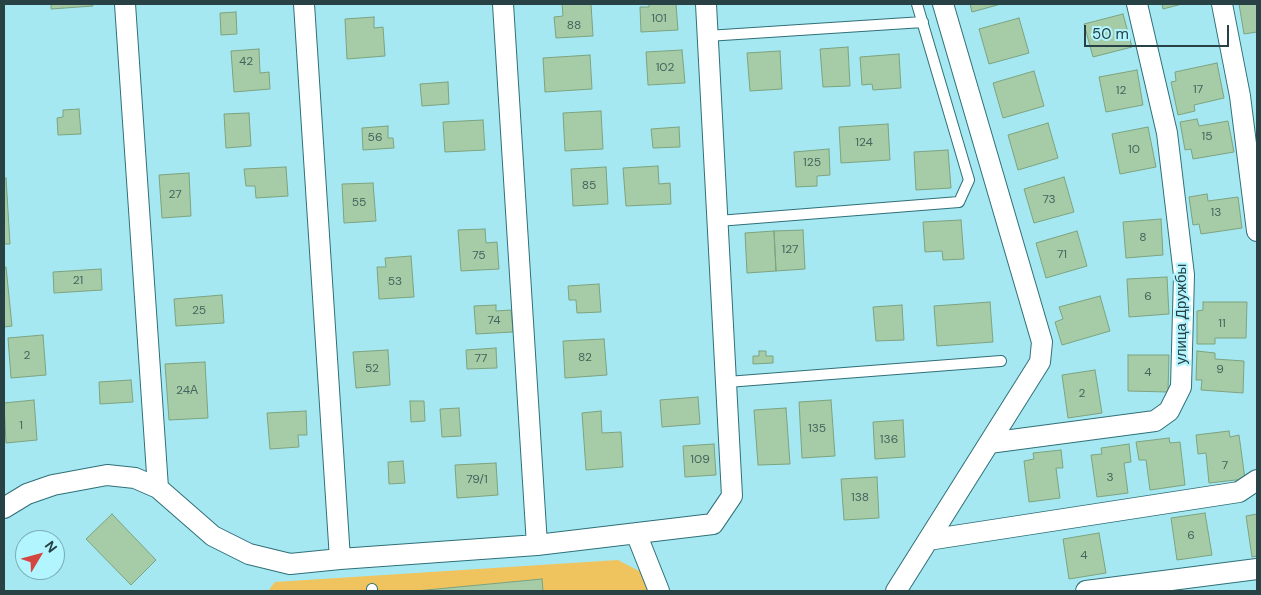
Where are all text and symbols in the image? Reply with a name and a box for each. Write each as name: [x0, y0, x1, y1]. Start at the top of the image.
house number: 101: [651, 12, 667, 26]
scale bar: [1086, 15, 1231, 47]
house number: 88: [567, 19, 581, 33]
text: 50 m: [1092, 24, 1129, 44]
house number: 42: [239, 55, 253, 69]
house number: 102: [656, 61, 674, 75]
house number: 17: [1193, 83, 1203, 97]
house number: 12: [1116, 84, 1126, 98]
house number: 15: [1201, 130, 1213, 144]
house number: 56: [368, 131, 382, 145]
house number: 124: [855, 136, 873, 150]
house number: 10: [1128, 143, 1140, 157]
house number: 125: [803, 156, 821, 170]
house number: 85: [582, 179, 596, 193]
house number: 27: [168, 188, 182, 202]
house number: 73: [1042, 193, 1056, 207]
house number: 55: [352, 196, 366, 210]
house number: 13: [1211, 206, 1221, 220]
house number: 8: [1139, 231, 1147, 245]
house number: 127: [782, 243, 798, 257]
house number: 71: [1057, 248, 1067, 262]
house number: 75: [472, 249, 486, 263]
street label: улица Дружбы: [1173, 264, 1191, 364]
house number: 21: [73, 274, 83, 288]
house number: 53: [388, 275, 402, 289]
house number: 6: [1144, 290, 1152, 304]
house number: 25: [192, 304, 206, 318]
house number: 74: [488, 314, 500, 328]
house number: 11: [1218, 317, 1226, 331]
house number: 2: [24, 349, 30, 363]
house number: 82: [578, 351, 592, 365]
house number: 77: [475, 352, 487, 366]
house number: 52: [365, 362, 379, 376]
house number: 9: [1216, 363, 1224, 377]
house number: 4: [1144, 366, 1152, 380]
house number: 24А: [176, 384, 198, 398]
house number: 2: [1079, 387, 1085, 401]
house number: 1: [19, 419, 23, 433]
house number: 135: [808, 422, 826, 436]
house number: 136: [880, 433, 898, 447]
house number: 109: [690, 453, 710, 467]
house number: 7: [1222, 459, 1228, 473]
house number: 3: [1106, 471, 1114, 485]
house number: 79/1: [466, 473, 488, 487]
house number: 138: [851, 491, 869, 505]
house number: 6: [1187, 529, 1195, 543]
north arrow: [15, 530, 65, 580]
text: N: [41, 537, 61, 556]
house number: 4: [1080, 549, 1088, 563]

